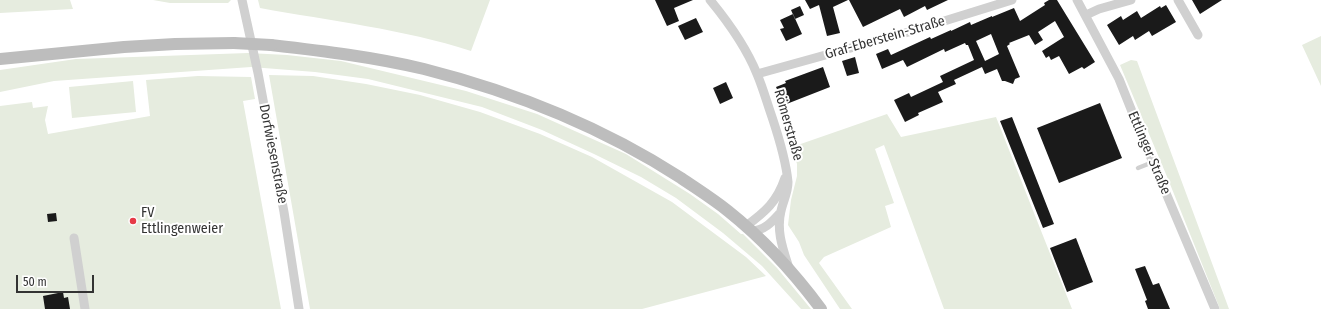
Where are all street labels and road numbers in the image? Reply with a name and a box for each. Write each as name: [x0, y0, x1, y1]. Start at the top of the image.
street label: Graf-Eberstein-Straße: [823, 13, 947, 63]
street label: Römerstraße: [770, 87, 806, 163]
street label: Dorfwiesenstraße: [255, 103, 291, 205]
street label: Ettlinger Straße: [1124, 109, 1174, 197]

